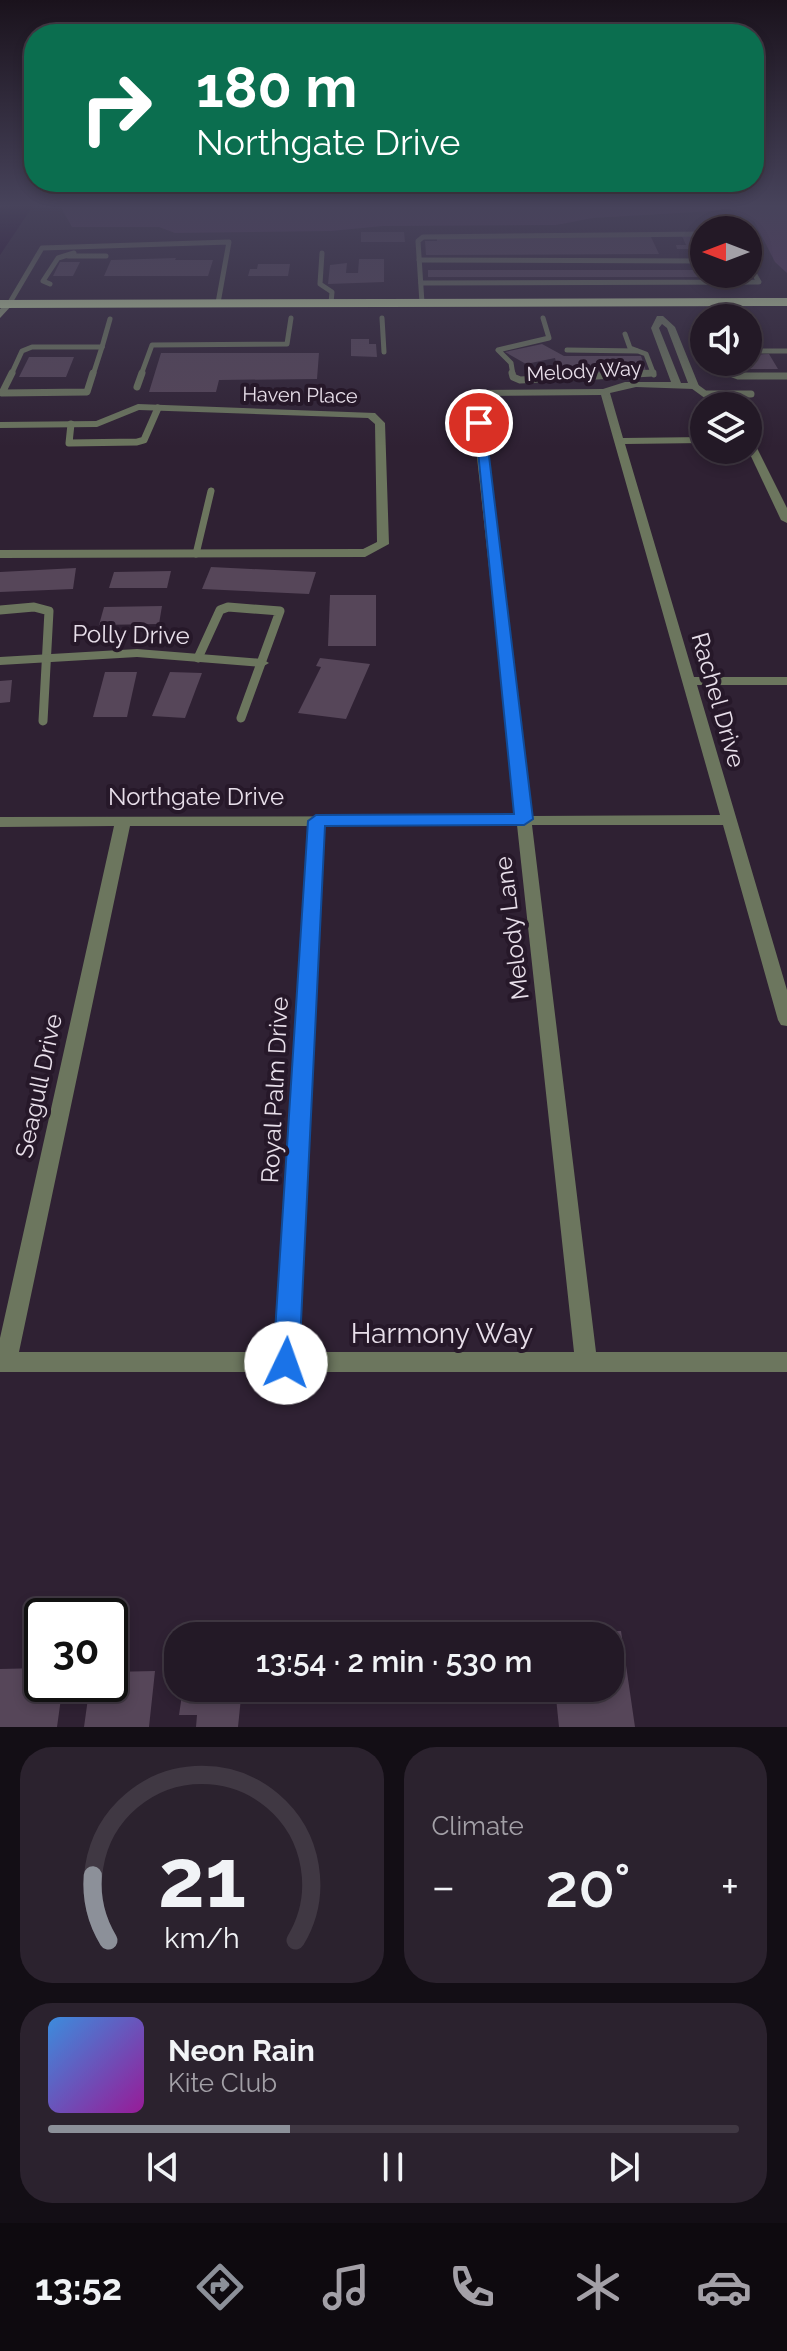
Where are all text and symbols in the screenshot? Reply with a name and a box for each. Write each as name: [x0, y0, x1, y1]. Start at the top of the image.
text: 180 m: [196, 54, 357, 120]
icon: right: [64, 56, 168, 160]
text: Northgate Drive: [196, 121, 460, 163]
north arrow: [690, 216, 762, 288]
map controls: [690, 216, 762, 464]
button: sound: [690, 304, 762, 376]
street label: Melody Way: [526, 356, 642, 386]
street label: Haven Place: [242, 382, 358, 408]
pin: [445, 389, 513, 457]
button: layers: [690, 392, 762, 464]
icon: arrive: [457, 401, 501, 445]
street label: Polly Drive: [72, 619, 190, 650]
street label: Rachel Drive: [685, 629, 752, 771]
street label: Northgate Drive: [108, 782, 284, 811]
street label: Melody Lane: [488, 855, 535, 1001]
street label: Royal Palm Drive: [255, 996, 294, 1184]
street label: Seagull Drive: [9, 1011, 68, 1161]
street label: Harmony Way: [351, 1317, 533, 1350]
position arrow: [244, 1321, 328, 1405]
speed limit sign: 30: [24, 1598, 128, 1702]
text: 13:54 · 2 min · 530 m: [256, 1644, 532, 1679]
text: Climate: [432, 1811, 524, 1841]
text: 21: [158, 1829, 246, 1926]
text: 20°: [545, 1851, 631, 1921]
text: −: [432, 1861, 455, 1912]
text: +: [721, 1861, 739, 1912]
text: km/h: [164, 1921, 239, 1955]
text: Neon Rain: [168, 2033, 315, 2068]
text: Kite Club: [168, 2068, 277, 2098]
icon: previous: [141, 2145, 185, 2189]
icon: pause: [371, 2145, 415, 2189]
icon: next: [602, 2145, 646, 2189]
icon: directions: [192, 2259, 248, 2315]
icon: music: [318, 2259, 374, 2315]
icon: phone: [444, 2259, 500, 2315]
icon: climate: [570, 2259, 626, 2315]
icon: car: [696, 2259, 752, 2315]
text: 13:52: [35, 2266, 122, 2308]

